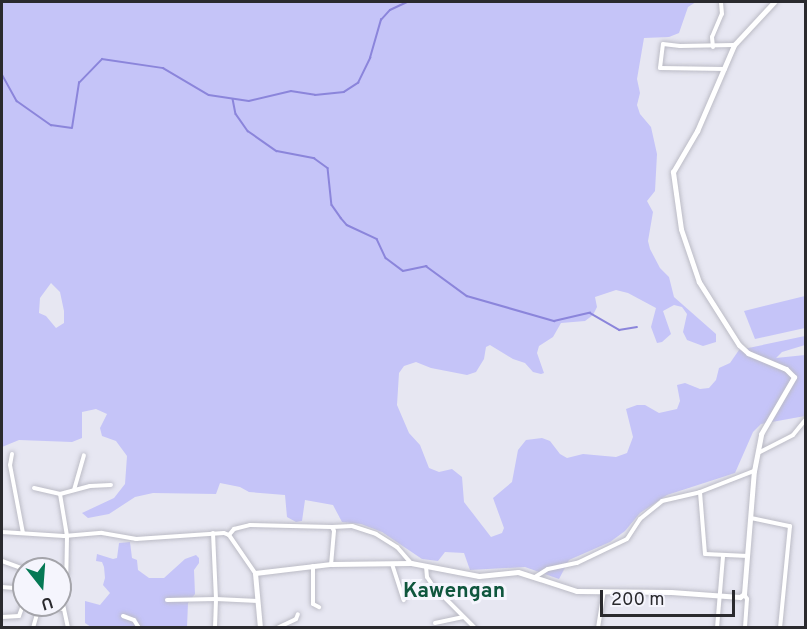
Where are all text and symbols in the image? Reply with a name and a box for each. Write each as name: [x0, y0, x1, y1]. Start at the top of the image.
north arrow: [12, 557, 72, 617]
scale bar: [603, 578, 738, 616]
district label: Kawengan: [403, 579, 505, 605]
text: 200 m: [611, 589, 664, 612]
text: U: [38, 591, 55, 614]

